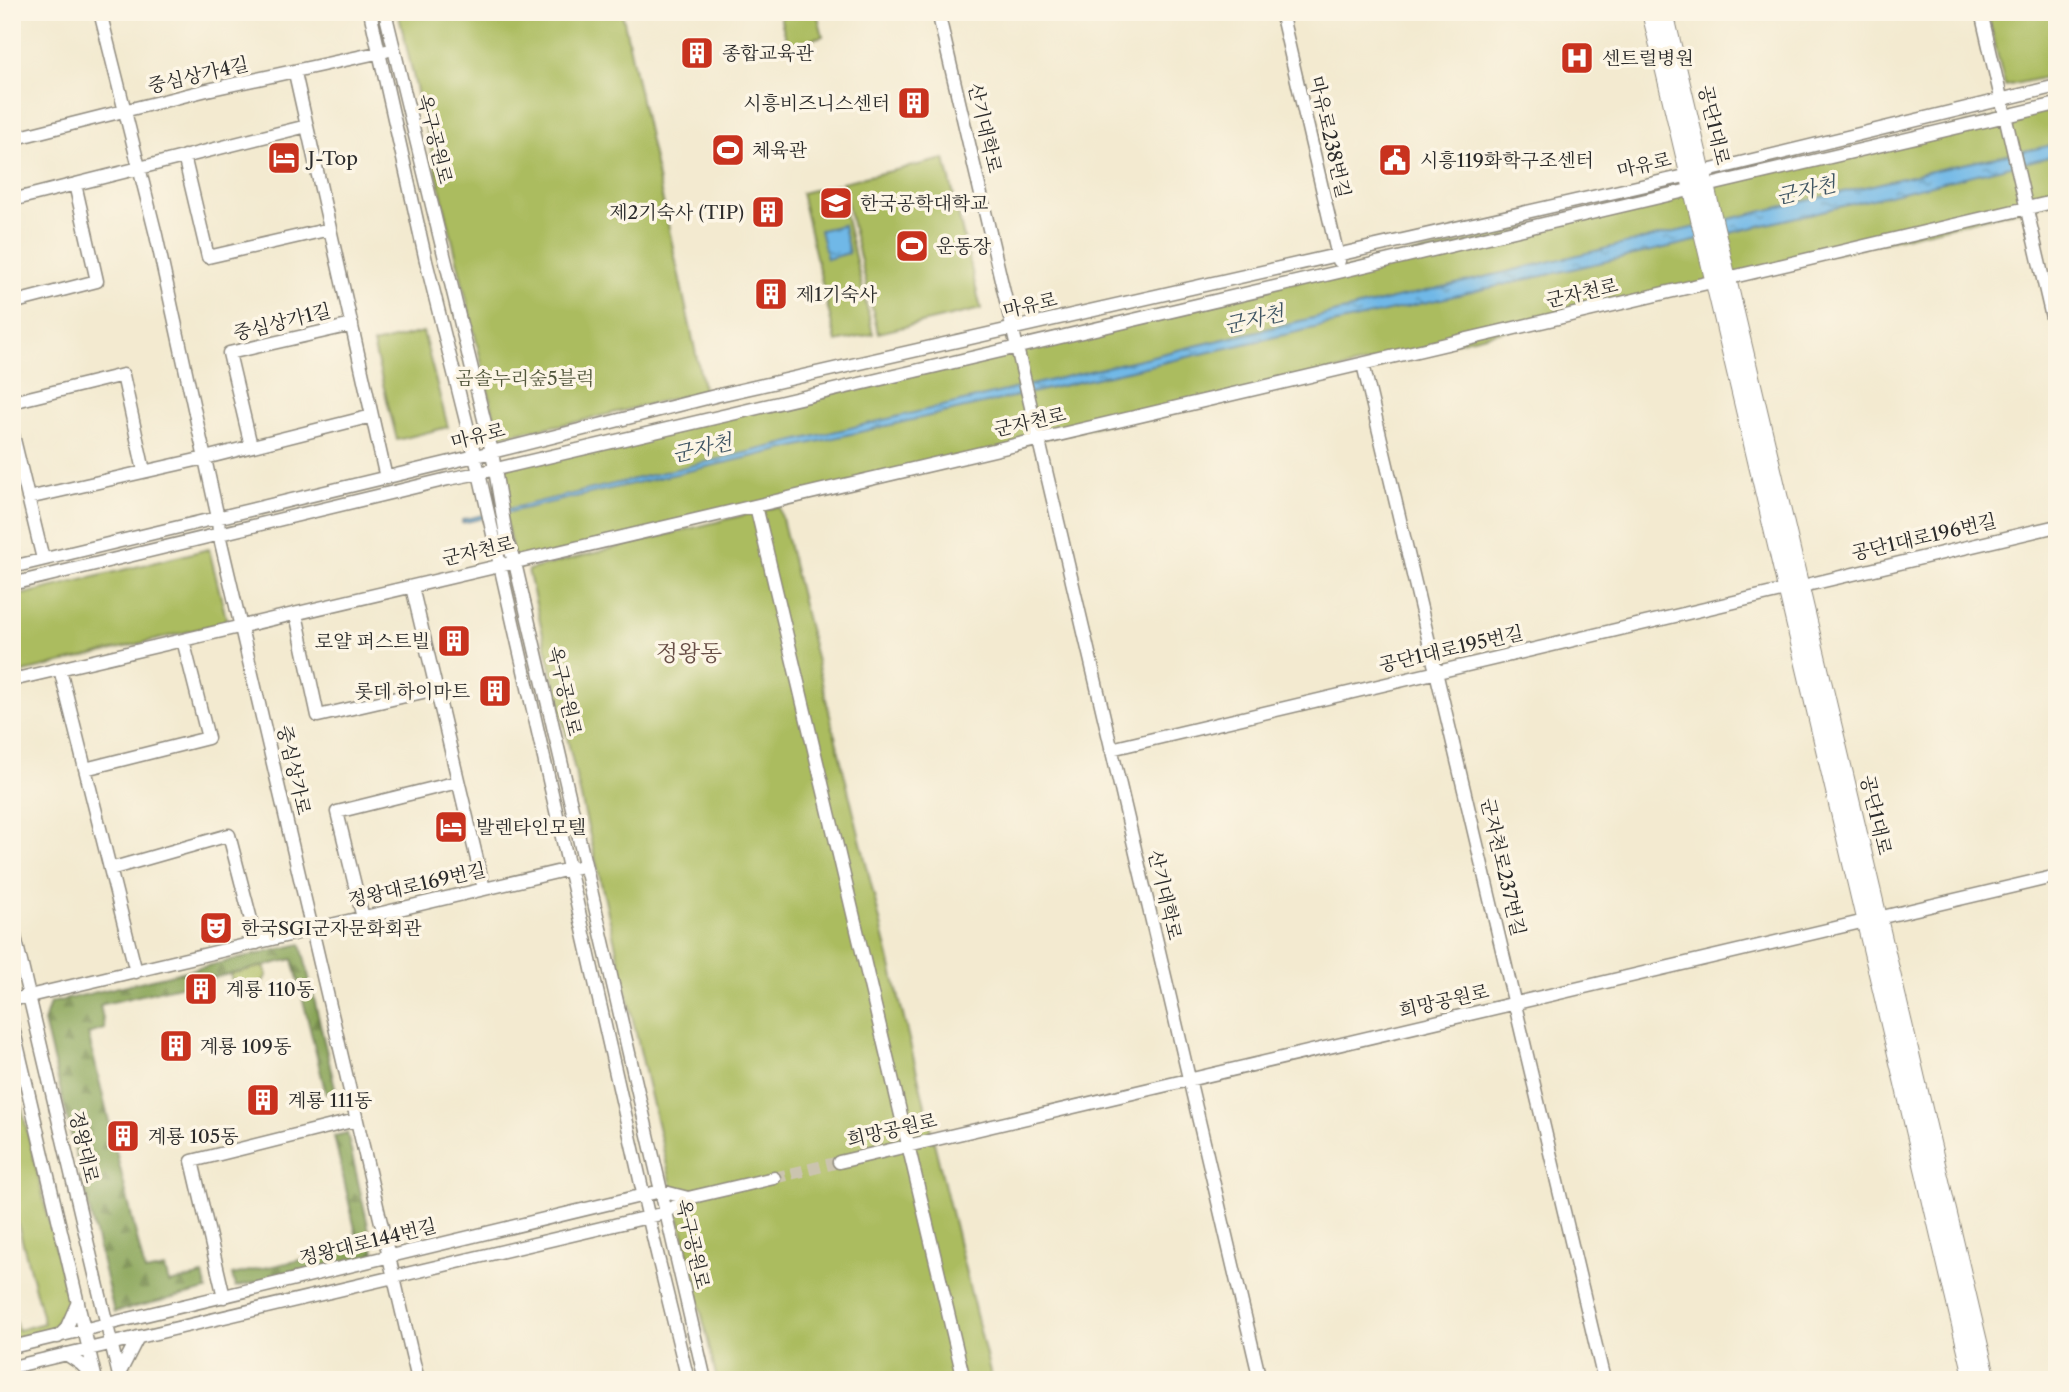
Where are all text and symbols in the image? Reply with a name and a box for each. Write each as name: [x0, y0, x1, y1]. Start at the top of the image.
building icon: 종합교육관: [678, 34, 716, 72]
hospital icon: 센트럴병원: [1558, 39, 1596, 77]
place label: 종합교육관: [722, 42, 814, 65]
place label: 센트럴병원: [1602, 47, 1694, 70]
street label: 중심상가4길: [145, 52, 251, 98]
street label: 마유로238번길: [1305, 74, 1355, 200]
street label: 산기대학로: [963, 81, 1007, 175]
street label: 공단1대로: [1694, 83, 1734, 167]
building icon: 시흥비즈니스센터: [895, 84, 933, 122]
street label: 옥구공원로: [413, 92, 457, 186]
place label: 시흥비즈니스센터: [743, 92, 890, 115]
sports icon: 체육관: [709, 131, 747, 169]
hotel icon: J-Top: [265, 139, 303, 177]
place label: 체육관: [752, 139, 808, 162]
public building icon: 시흥119화학구조센터: [1376, 141, 1414, 179]
place label: J-Top: [305, 147, 358, 170]
street label: 마유로: [1615, 148, 1673, 182]
place label: 시흥119화학구조센터: [1420, 149, 1594, 172]
water label: 군자천: [1774, 171, 1840, 209]
school or university icon: 한국공학대학교: [817, 184, 855, 222]
place label: 한국공학대학교: [860, 192, 988, 215]
building icon: 제2기숙사 (TIP): [749, 193, 787, 231]
place label: 제2기숙사 (TIP): [609, 201, 744, 224]
sports icon: 운동장: [893, 227, 931, 265]
place label: 운동장: [936, 235, 992, 258]
street label: 군자천로: [1544, 274, 1620, 312]
building icon: 제1기숙사: [752, 275, 790, 313]
place label: 제1기숙사: [796, 283, 878, 306]
street label: 마유로: [1001, 288, 1059, 322]
street label: 중심상가1길: [231, 299, 333, 345]
water label: 군자천: [1222, 300, 1288, 338]
park label: 곰솔누리숲5블럭: [456, 367, 594, 390]
street label: 군자천로: [992, 403, 1068, 441]
street label: 마유로: [449, 418, 507, 454]
water label: 군자천: [670, 429, 736, 467]
street label: 공단1대로196번길: [1849, 509, 1999, 565]
street label: 군자천로: [440, 532, 516, 570]
street label: 공단1대로195번길: [1377, 621, 1525, 677]
building icon: 로얄 퍼스트빌: [435, 622, 473, 660]
place label: 로얄 퍼스트빌: [315, 630, 430, 653]
district label: 정왕동: [656, 639, 722, 667]
street label: 옥구공원로: [543, 644, 587, 738]
building icon: 롯데 하이마트: [476, 672, 514, 710]
place label: 롯데 하이마트: [355, 680, 470, 703]
street label: 중심상가로: [272, 723, 316, 817]
street label: 공단1대로: [1856, 773, 1896, 857]
street label: 군자천로237번길: [1476, 796, 1530, 938]
hotel icon: 발렌타인모텔: [432, 808, 470, 846]
place label: 발렌타인모텔: [476, 816, 586, 839]
street label: 산기대학로: [1143, 848, 1187, 942]
street label: 정왕대로169번길: [346, 858, 488, 912]
theatre icon: 한국SGI군자문화회관: [197, 909, 235, 947]
place label: 한국SGI군자문화회관: [241, 917, 422, 940]
building icon: 계룡 110동: [182, 970, 220, 1008]
place label: 계룡 110동: [226, 978, 315, 1001]
street label: 희망공원로: [1397, 979, 1491, 1023]
building icon: 계룡 109동: [157, 1027, 195, 1065]
place label: 계룡 109동: [200, 1035, 292, 1058]
building icon: 계룡 111동: [244, 1081, 282, 1119]
place label: 계룡 111동: [288, 1089, 373, 1112]
street label: 희망공원로: [845, 1108, 939, 1152]
street label: 정왕대로: [65, 1109, 103, 1185]
building icon: 계룡 105동: [104, 1117, 142, 1155]
place label: 계룡 105동: [148, 1125, 239, 1148]
street label: 옥구공원로: [671, 1197, 715, 1291]
street label: 정왕대로144번길: [297, 1214, 439, 1270]

